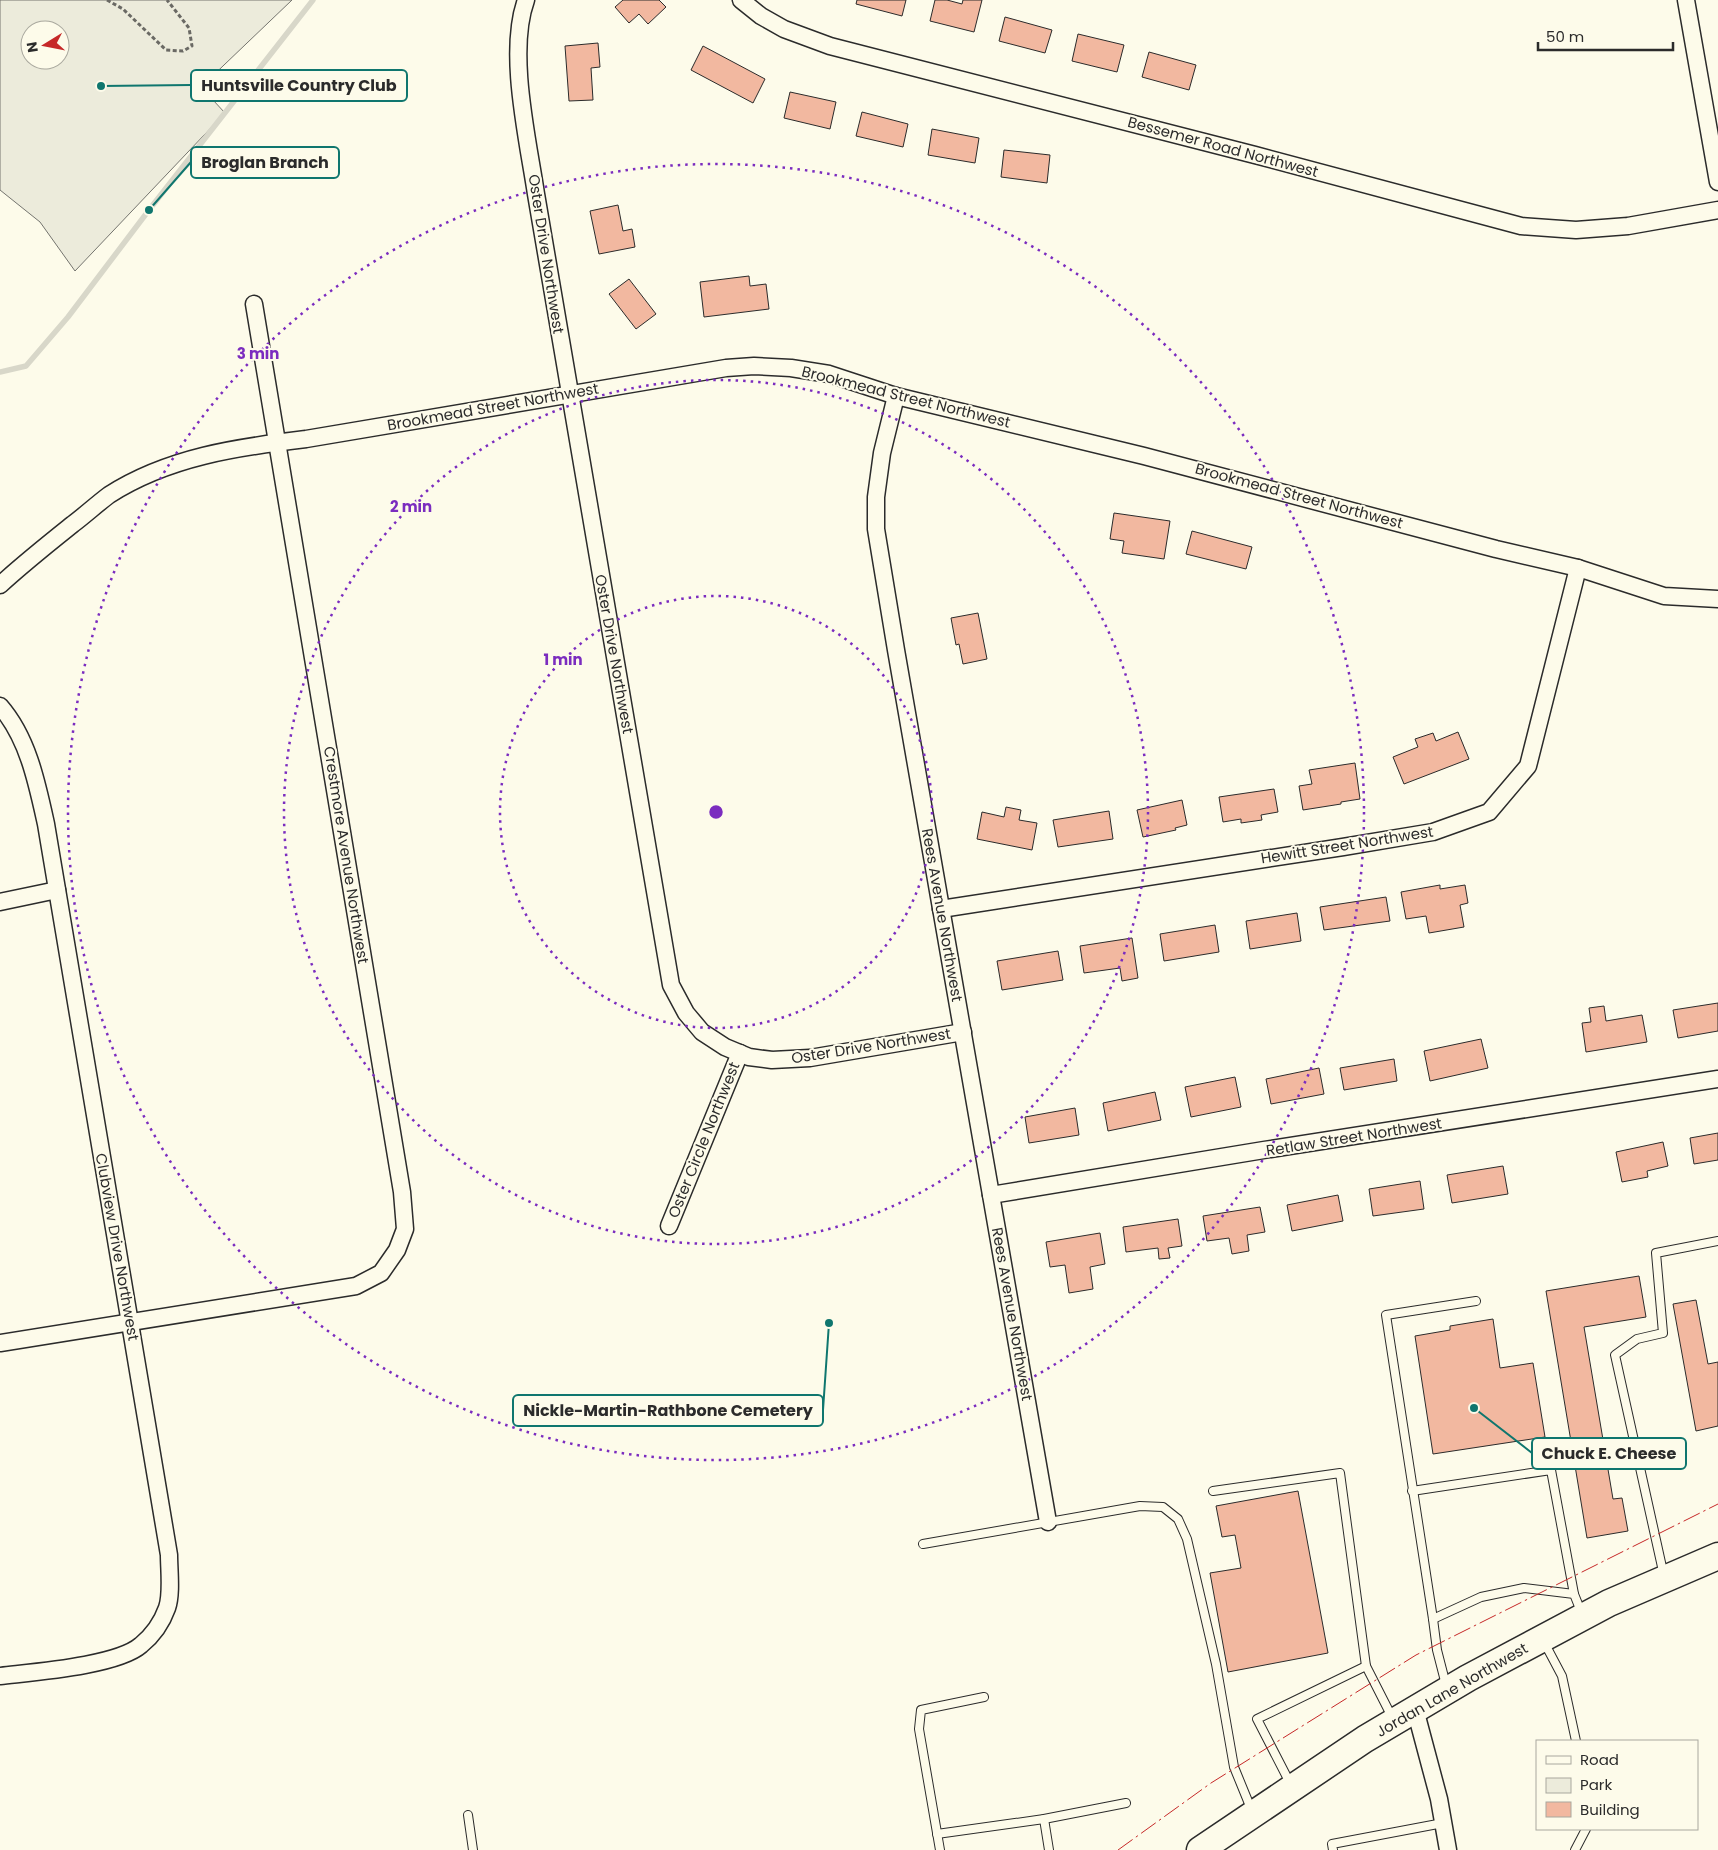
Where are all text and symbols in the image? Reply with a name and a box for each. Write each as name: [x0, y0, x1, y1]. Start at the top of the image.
north arrow: [20, 20, 70, 70]
scale bar: [1538, 20, 1673, 52]
text: 50 m: [1546, 26, 1584, 47]
text: N: [21, 40, 43, 54]
callout: Huntsville Country Club: [191, 70, 407, 101]
text: Huntsville Country Club: [201, 74, 397, 97]
street label: Bessemer Road Northwest: [1126, 111, 1321, 182]
callout: Broglan Branch: [191, 147, 339, 178]
text: Broglan Branch: [201, 151, 329, 174]
street label: Oster Drive Northwest: [524, 173, 569, 335]
text: 3 min: [237, 343, 279, 364]
street label: Brookmead Street Northwest: [800, 360, 1013, 433]
street label: Brookmead Street Northwest: [386, 378, 600, 435]
street label: Brookmead Street Northwest: [1193, 458, 1405, 533]
text: 2 min: [390, 496, 432, 517]
street label: Oster Drive Northwest: [590, 573, 639, 735]
text: 1 min: [543, 649, 583, 670]
street label: Crestmore Avenue Northwest: [319, 745, 374, 965]
centre of rings: [707, 803, 725, 821]
street label: Hewitt Street Northwest: [1259, 821, 1435, 869]
street label: Rees Avenue Northwest: [917, 827, 968, 1003]
street label: Oster Drive Northwest: [790, 1023, 952, 1068]
street label: Oster Circle Northwest: [663, 1059, 744, 1221]
street label: Retlaw Street Northwest: [1265, 1112, 1443, 1161]
street label: Clubview Drive Northwest: [91, 1152, 144, 1342]
street label: Rees Avenue Northwest: [987, 1226, 1038, 1402]
callout: Nickle-Martin-Rathbone Cemetery: [513, 1395, 823, 1426]
text: Nickle-Martin-Rathbone Cemetery: [523, 1399, 814, 1422]
callout: Chuck E. Cheese: [1532, 1438, 1686, 1469]
text: Chuck E. Cheese: [1542, 1442, 1677, 1465]
street label: Jordan Lane Northwest: [1372, 1637, 1532, 1742]
legend: [1536, 1740, 1698, 1830]
text: Road: [1580, 1749, 1619, 1770]
text: Park: [1580, 1774, 1612, 1795]
text: Building: [1580, 1799, 1640, 1820]

